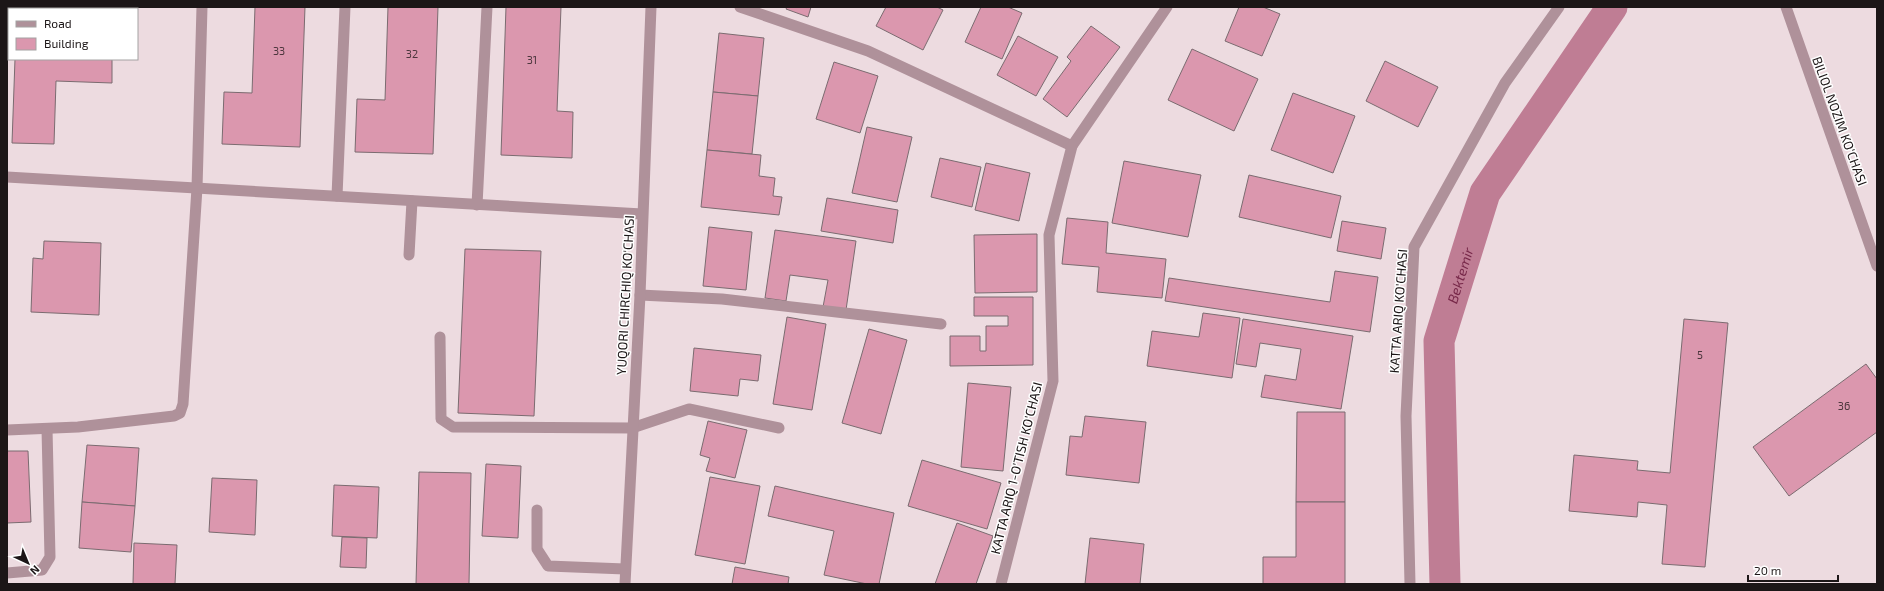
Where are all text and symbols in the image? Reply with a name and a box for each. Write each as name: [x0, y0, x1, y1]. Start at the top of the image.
legend: [8, 8, 138, 60]
text: Road: [44, 16, 72, 30]
text: Building: [44, 36, 89, 50]
house number: 33: [273, 44, 285, 57]
house number: 32: [406, 47, 418, 60]
house number: 31: [527, 53, 537, 66]
street label: BILIOL NOZIM KO'CHASI: [1809, 54, 1871, 188]
street label: YUQORI CHIRCHIQ KO'CHASI: [613, 215, 637, 375]
water label: Bektemir: [1443, 245, 1476, 305]
street label: KATTA ARIQ KO'CHASI: [1386, 248, 1410, 374]
house number: 5: [1697, 348, 1703, 361]
street label: KATTA ARIQ 1-O'TISH KO'CHASI: [987, 380, 1045, 556]
house number: 36: [1838, 399, 1850, 412]
north arrow: [8, 543, 48, 583]
scale bar: [1748, 557, 1838, 583]
text: N: [28, 563, 43, 578]
text: 20 m: [1754, 563, 1781, 577]

